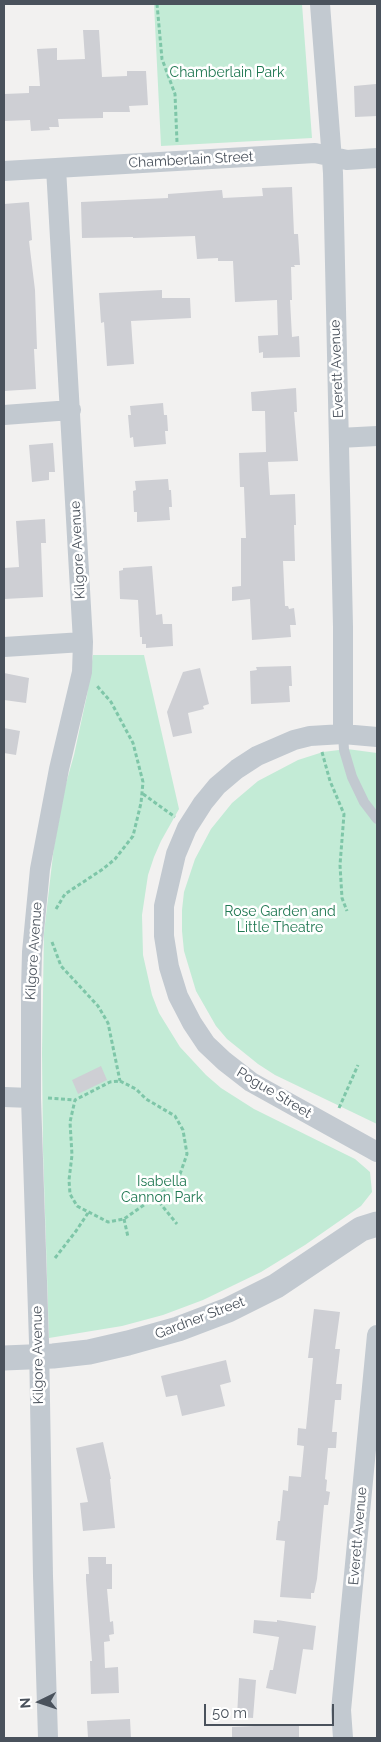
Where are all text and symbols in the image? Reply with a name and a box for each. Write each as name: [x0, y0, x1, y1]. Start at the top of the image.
park label: Chamberlain Park: [170, 65, 284, 81]
street label: Chamberlain Street: [128, 148, 254, 172]
street label: Everett Avenue: [327, 319, 347, 419]
street label: Kilgore Avenue: [67, 500, 89, 600]
street label: Kilgore Avenue: [22, 901, 46, 1001]
park label: Rose Garden and Little Theatre: [224, 904, 336, 936]
street label: Pogue Street: [233, 1064, 315, 1122]
park label: Isabella Cannon Park: [121, 1174, 203, 1206]
street label: Gardner Street: [153, 1293, 247, 1343]
street label: Kilgore Avenue: [29, 1306, 47, 1404]
street label: Everett Avenue: [345, 1486, 371, 1586]
north arrow: [15, 1677, 65, 1727]
scale bar: [206, 1694, 336, 1726]
text: N: [17, 1697, 33, 1709]
text: 50 m: [212, 1704, 247, 1722]

